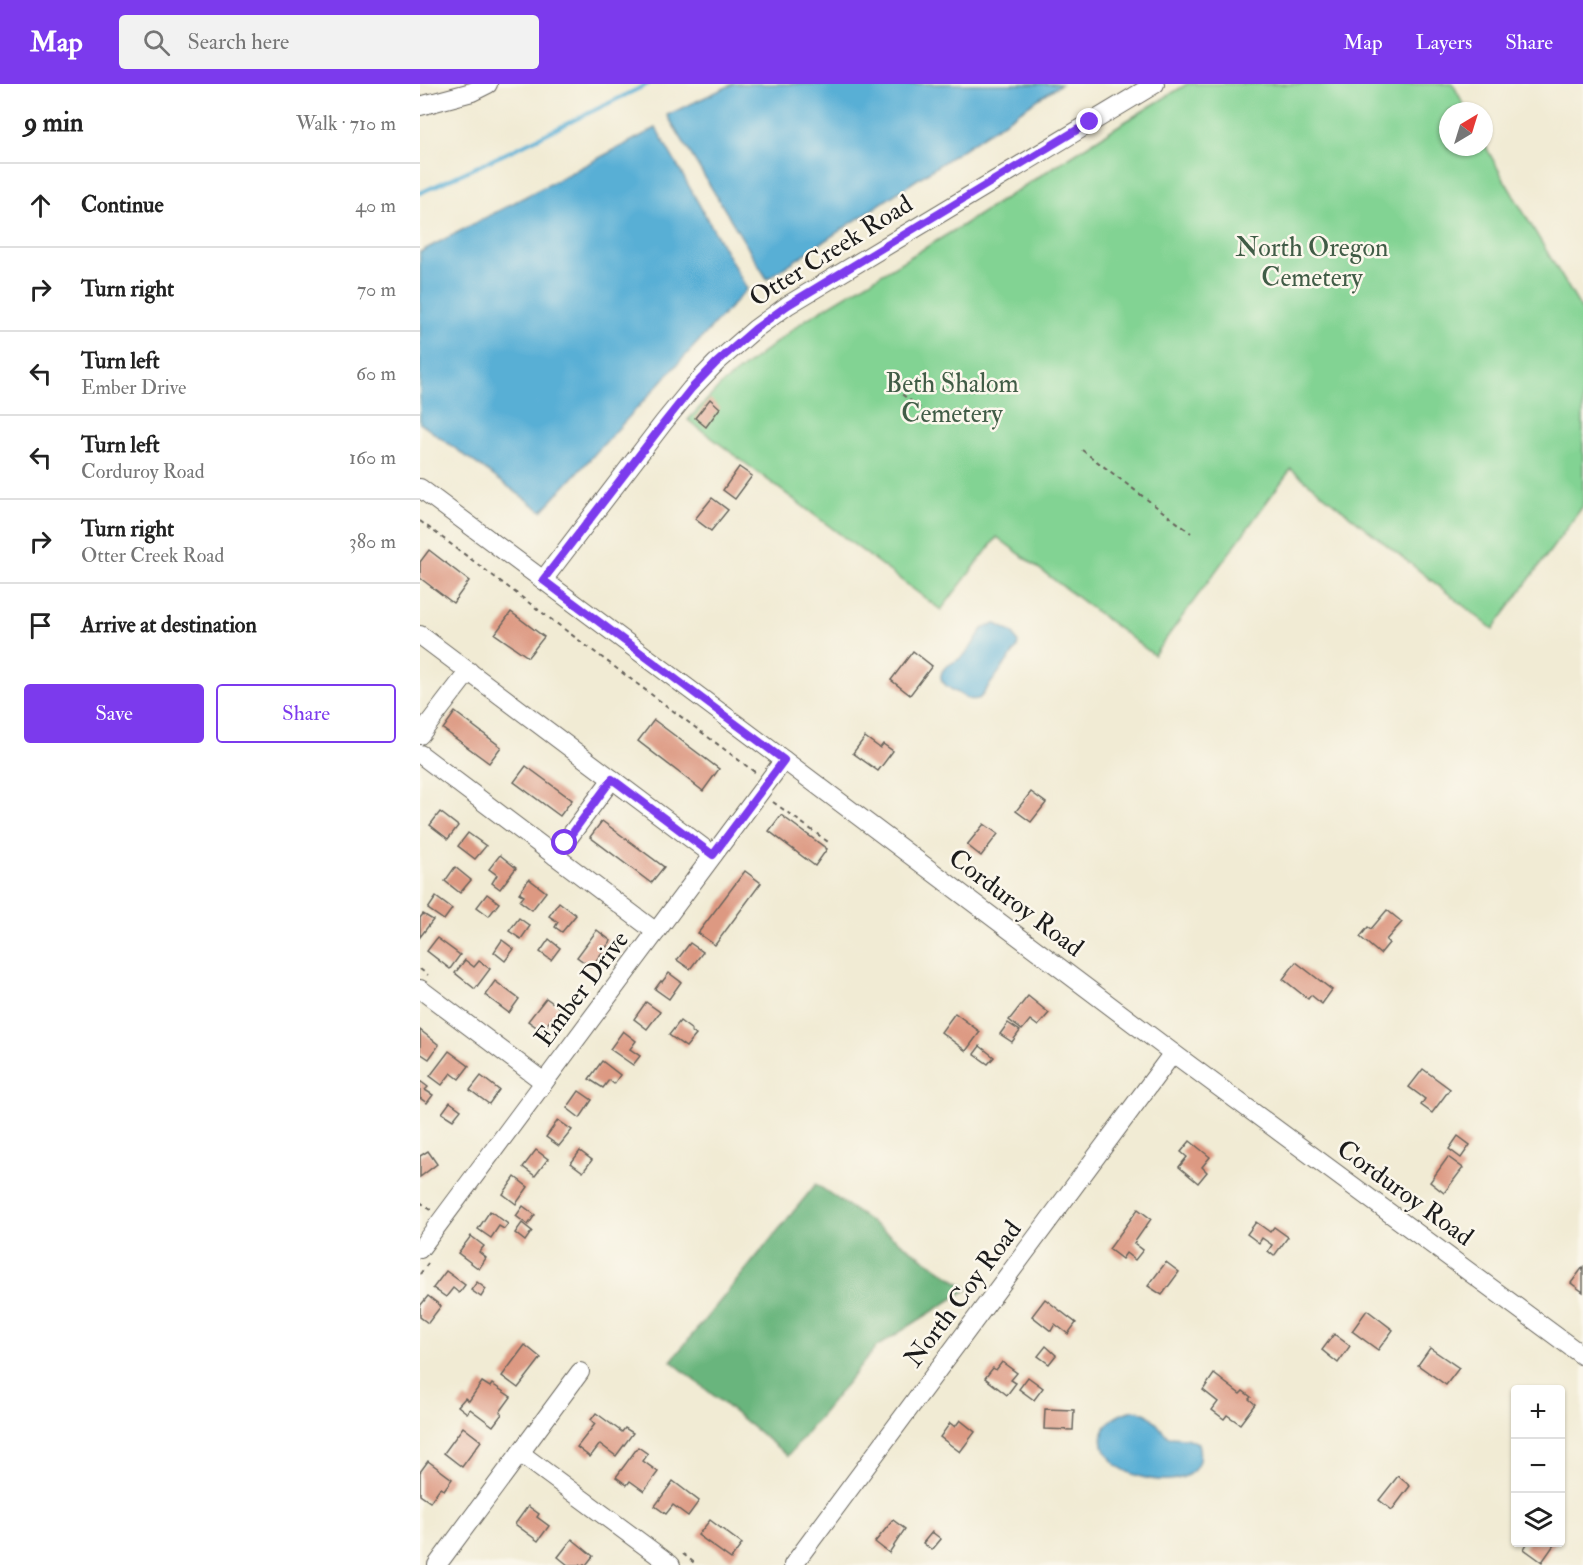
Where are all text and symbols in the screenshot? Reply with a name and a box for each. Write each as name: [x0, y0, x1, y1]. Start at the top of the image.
search box: [119, 15, 539, 69]
text: Map: [30, 25, 83, 60]
icon: search: [140, 26, 173, 59]
text: Search here: [188, 28, 289, 56]
text: Map: [1343, 29, 1383, 56]
text: Layers: [1416, 29, 1472, 56]
text: Share: [1505, 29, 1553, 56]
north arrow: [1439, 102, 1493, 156]
text: 9 min: [24, 107, 83, 139]
route end: [1076, 108, 1102, 134]
text: Walk · 710 m: [296, 111, 396, 136]
street label: Otter Creek Road: [743, 188, 919, 314]
icon: ahead: [24, 189, 57, 222]
text: Continue: [81, 191, 164, 219]
text: 40 m: [355, 193, 396, 218]
park label: North Oregon Cemetery: [1236, 232, 1388, 294]
icon: right: [24, 273, 57, 306]
text: Turn right: [81, 275, 174, 303]
text: 70 m: [357, 277, 396, 302]
text: Turn left: [81, 347, 160, 375]
icon: left: [24, 357, 57, 390]
text: 60 m: [356, 361, 396, 386]
park label: Beth Shalom Cemetery: [885, 368, 1019, 430]
text: Ember Drive: [81, 375, 186, 400]
text: Turn left: [81, 431, 160, 459]
icon: left: [24, 441, 57, 474]
text: 160 m: [349, 445, 396, 470]
text: Corduroy Road: [81, 459, 205, 484]
text: Turn right: [81, 515, 174, 543]
icon: right: [24, 525, 57, 558]
text: 380 m: [349, 529, 396, 554]
text: Otter Creek Road: [81, 543, 224, 568]
icon: arrive: [24, 609, 57, 642]
text: Arrive at destination: [81, 611, 257, 639]
button: Save: [24, 684, 204, 743]
button: Share: [216, 684, 396, 743]
route start: [551, 829, 577, 855]
street label: Corduroy Road: [942, 842, 1090, 964]
street label: Ember Drive: [528, 925, 636, 1053]
street label: Corduroy Road: [1331, 1133, 1480, 1253]
street label: North Coy Road: [898, 1214, 1029, 1374]
map controls: [1511, 1385, 1565, 1547]
button: +: [1511, 1385, 1565, 1439]
button: −: [1511, 1439, 1565, 1493]
button: layers: [1511, 1493, 1565, 1547]

